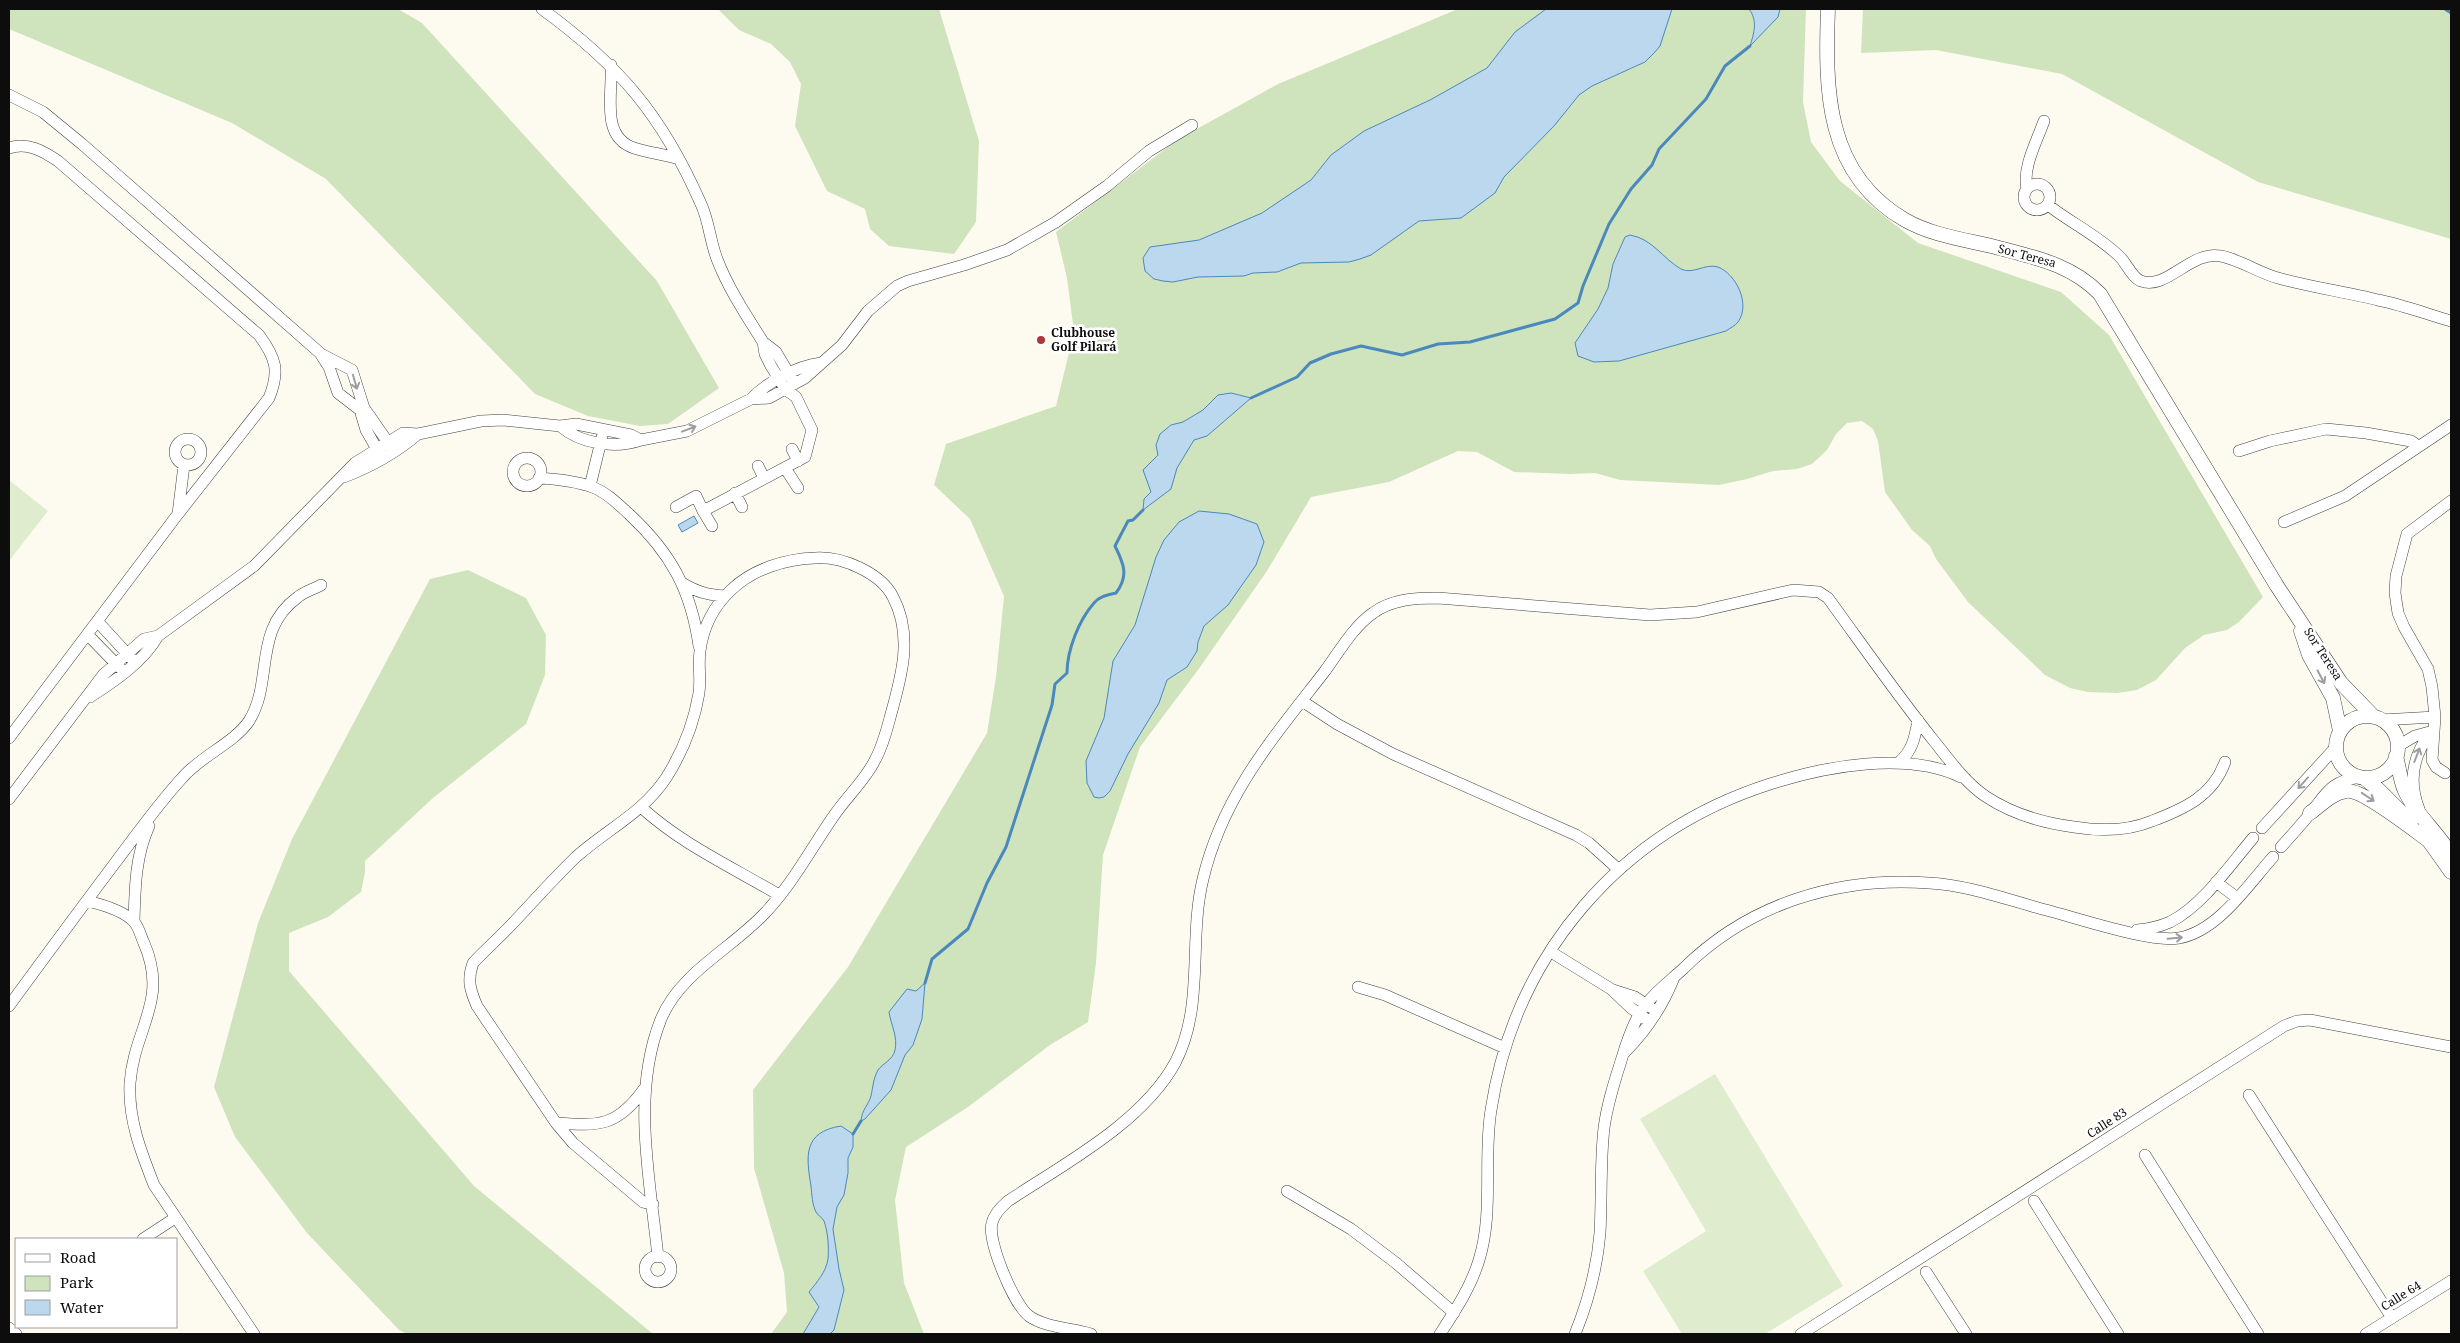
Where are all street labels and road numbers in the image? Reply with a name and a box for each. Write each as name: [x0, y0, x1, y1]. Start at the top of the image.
street label: Sor Teresa: [1996, 240, 2058, 272]
street label: Sor Teresa: [2300, 624, 2347, 684]
street label: Calle 83: [2083, 1103, 2130, 1142]
street label: Calle 64: [2377, 1276, 2424, 1315]

